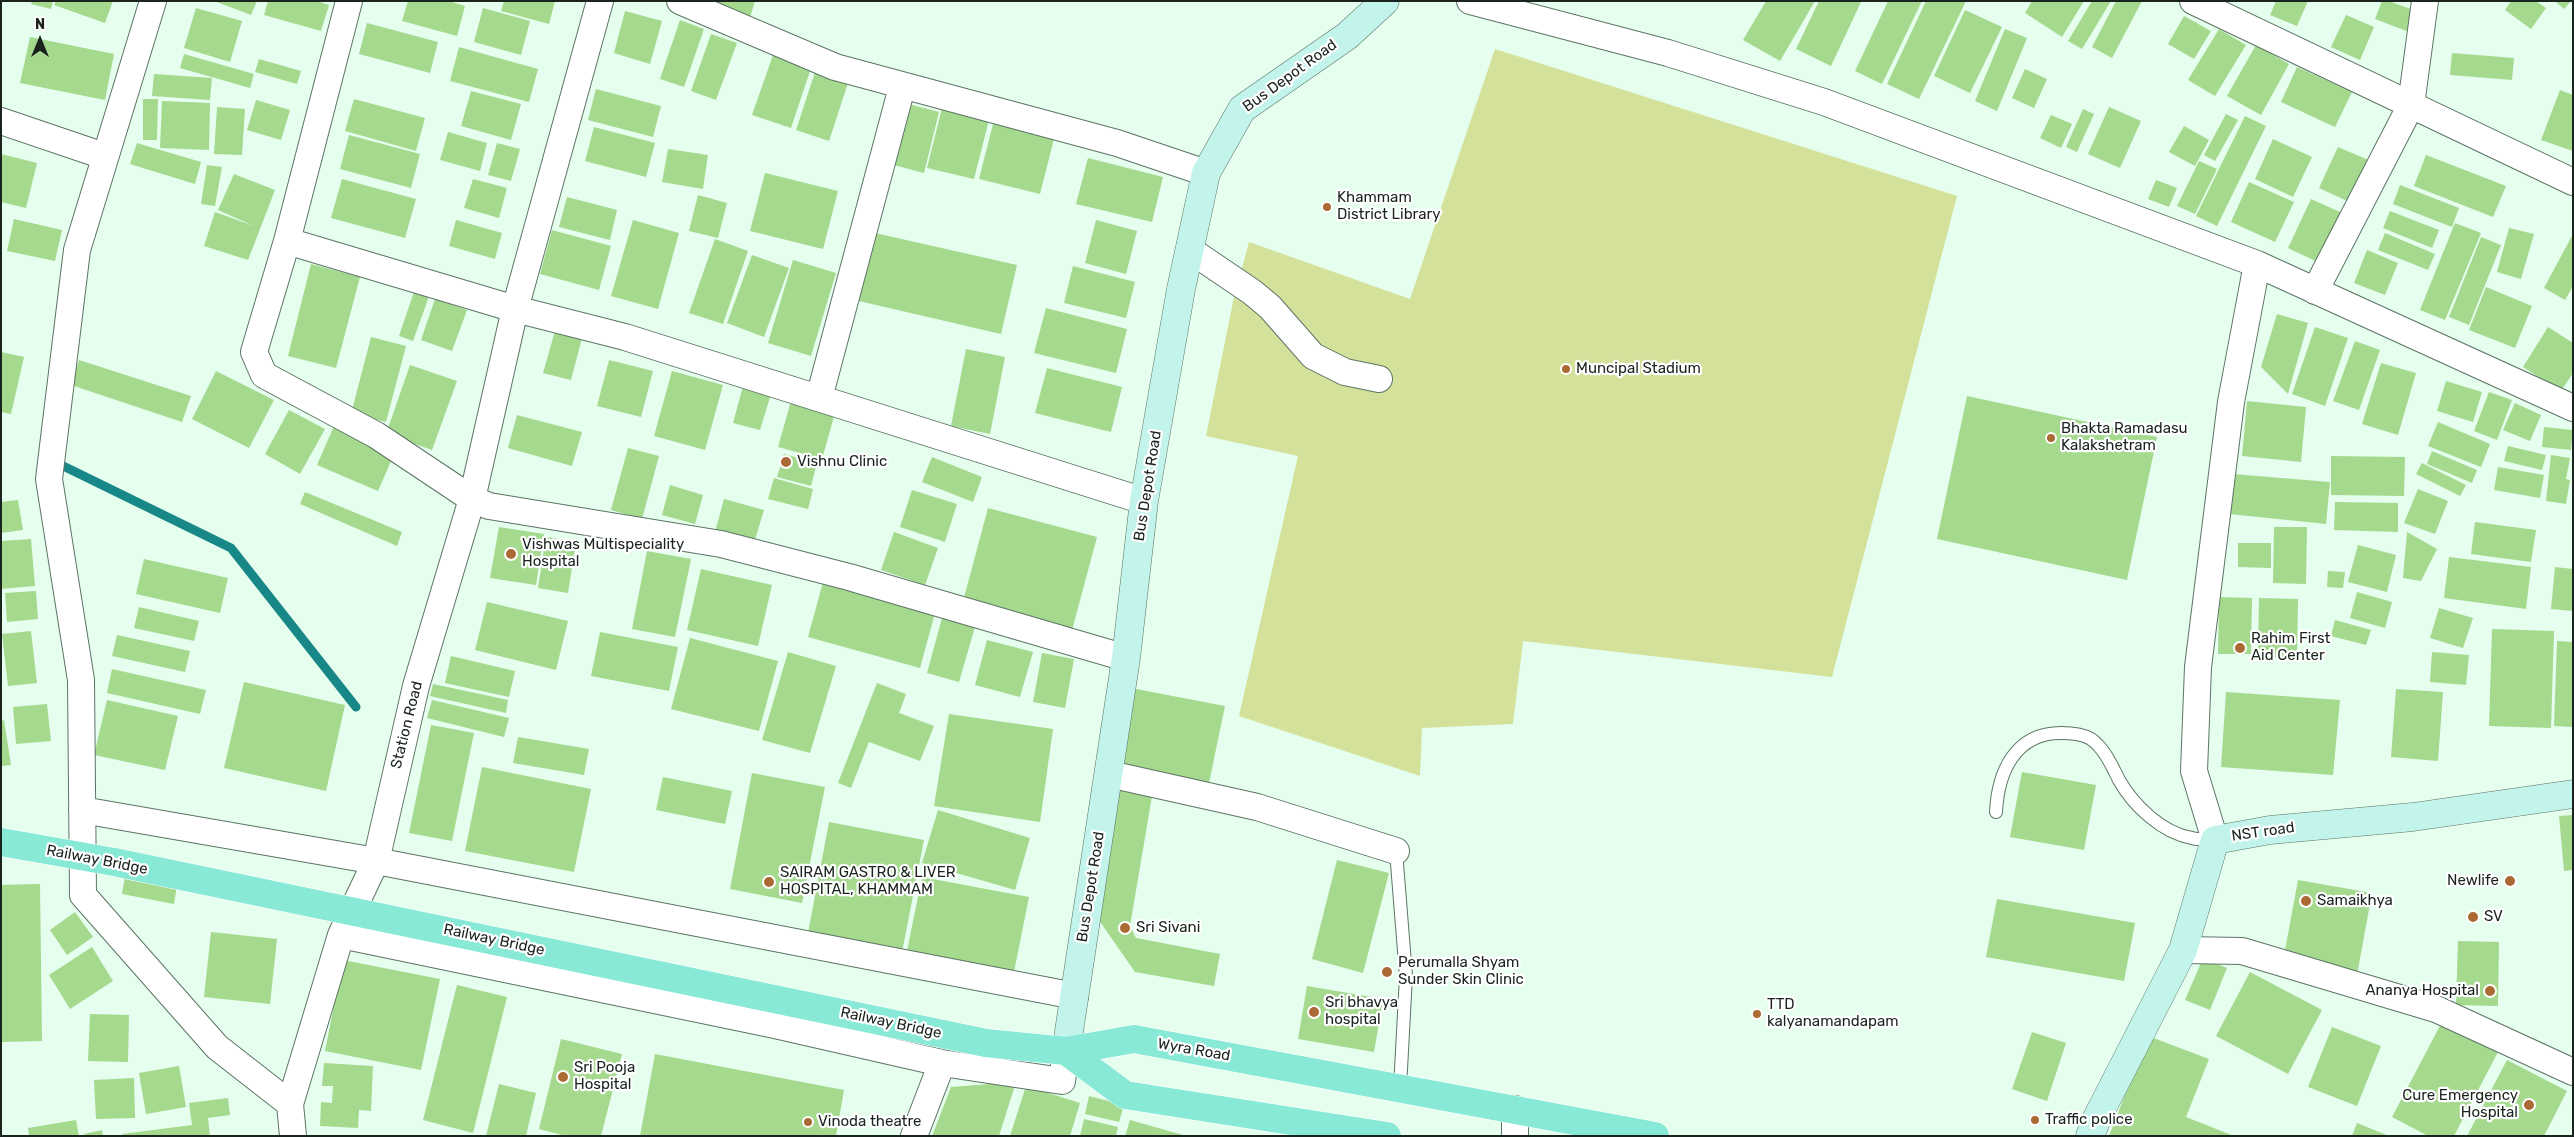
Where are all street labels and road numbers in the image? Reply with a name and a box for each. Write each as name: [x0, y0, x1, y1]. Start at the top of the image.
street label: Bus Depot Road: [1240, 36, 1340, 116]
street label: Bus Depot Road: [1130, 429, 1166, 543]
street label: Station Road: [387, 679, 427, 771]
street label: NST road: [2230, 819, 2296, 845]
street label: Bus Depot Road: [1073, 830, 1109, 944]
street label: Railway Bridge: [45, 841, 149, 879]
street label: Railway Bridge: [442, 921, 546, 959]
street label: Railway Bridge: [839, 1004, 943, 1042]
street label: Wyra Road: [1156, 1035, 1232, 1065]

